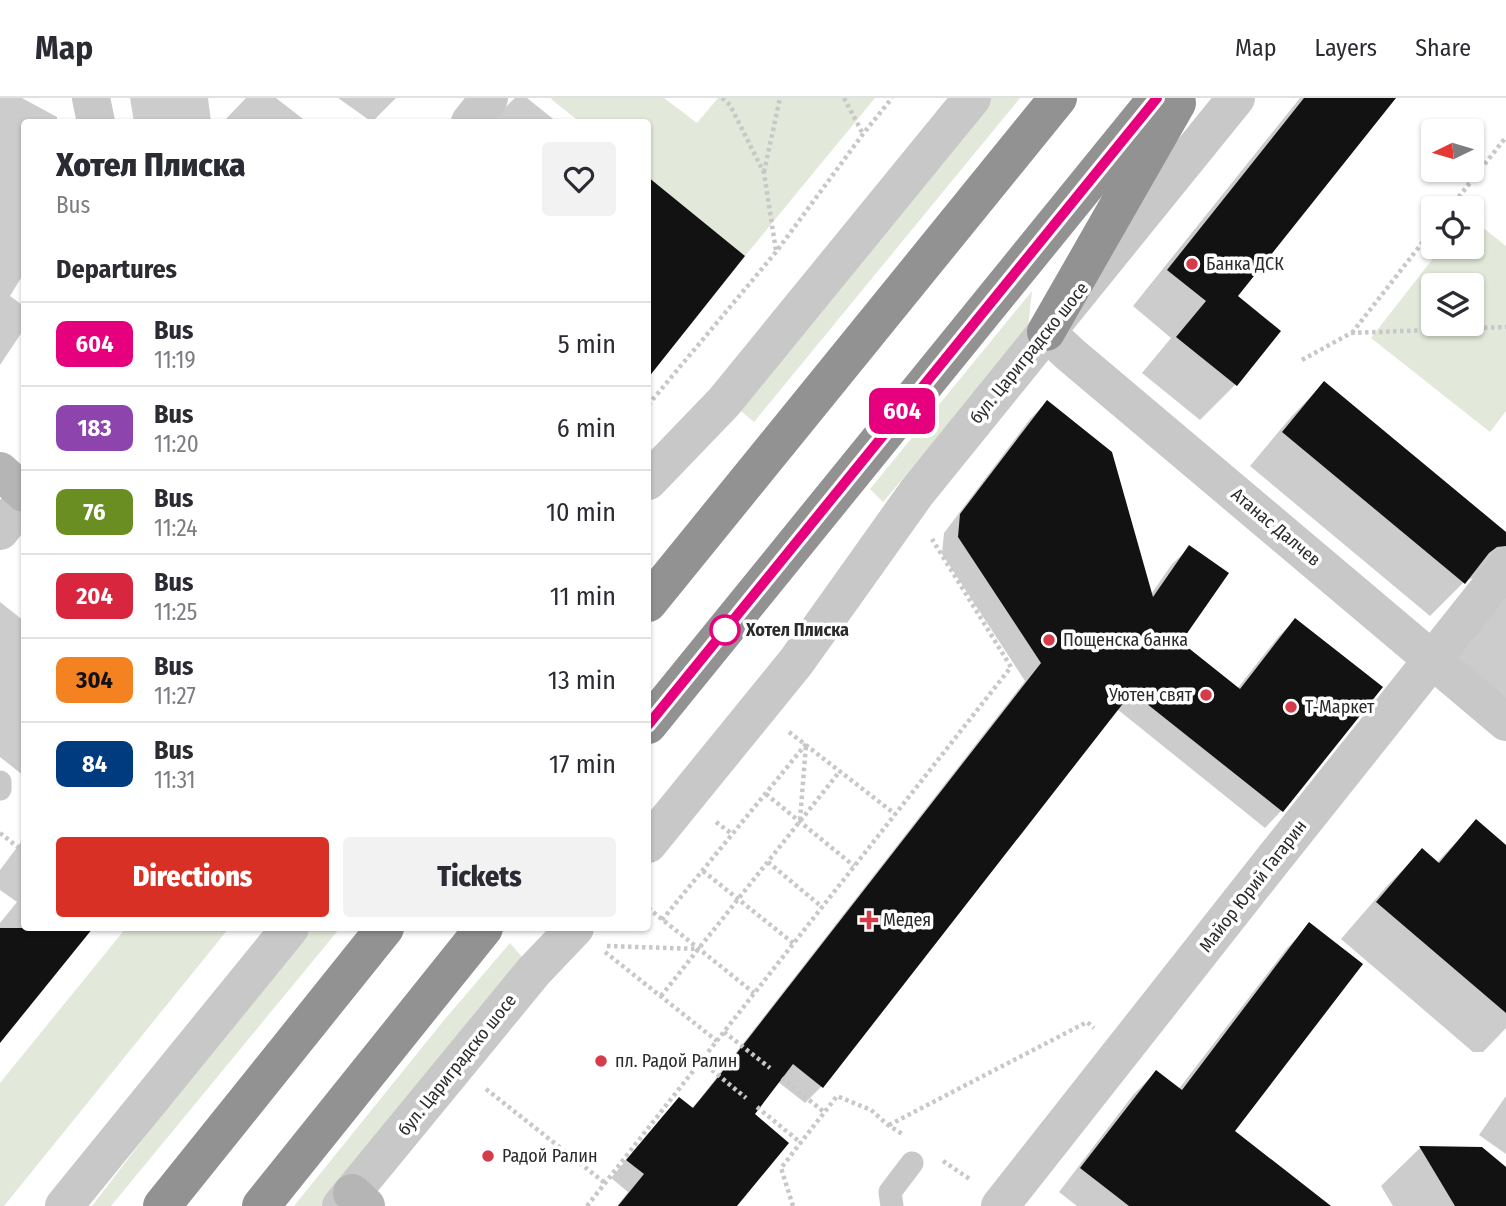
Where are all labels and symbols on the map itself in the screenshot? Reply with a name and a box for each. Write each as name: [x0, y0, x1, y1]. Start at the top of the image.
north arrow: [1421, 119, 1484, 182]
place label: Банка ДСК: [1206, 253, 1284, 275]
marker: Банка ДСК: [1184, 256, 1200, 272]
street label: бул. Цариградско шосе: [965, 278, 1093, 428]
line badge: 604: [862, 388, 942, 434]
street label: Атанас Далчев: [1227, 483, 1325, 571]
marker: Хотел Плиска: [710, 615, 740, 645]
place label: Хотел Плиска: [745, 619, 849, 641]
place label: Пощенска банка: [1063, 629, 1188, 651]
marker: Пощенска банка: [1041, 632, 1057, 648]
place label: Уютен свят: [1108, 684, 1193, 706]
marker: Уютен свят: [1198, 687, 1214, 703]
place label: Т-Маркет: [1305, 696, 1375, 718]
marker: Т-Маркет: [1283, 699, 1299, 715]
street label: Майор Юрий Гагарин: [1195, 816, 1311, 956]
place label: Медея: [883, 909, 931, 931]
marker: Медея: [861, 912, 877, 928]
street label: бул. Цариградско шосе: [393, 990, 521, 1140]
place label: пл. Радой Ралин: [615, 1050, 737, 1072]
marker: пл. Радой Ралин: [593, 1053, 609, 1069]
place label: Радой Ралин: [502, 1145, 598, 1167]
marker: Радой Ралин: [480, 1148, 496, 1164]

